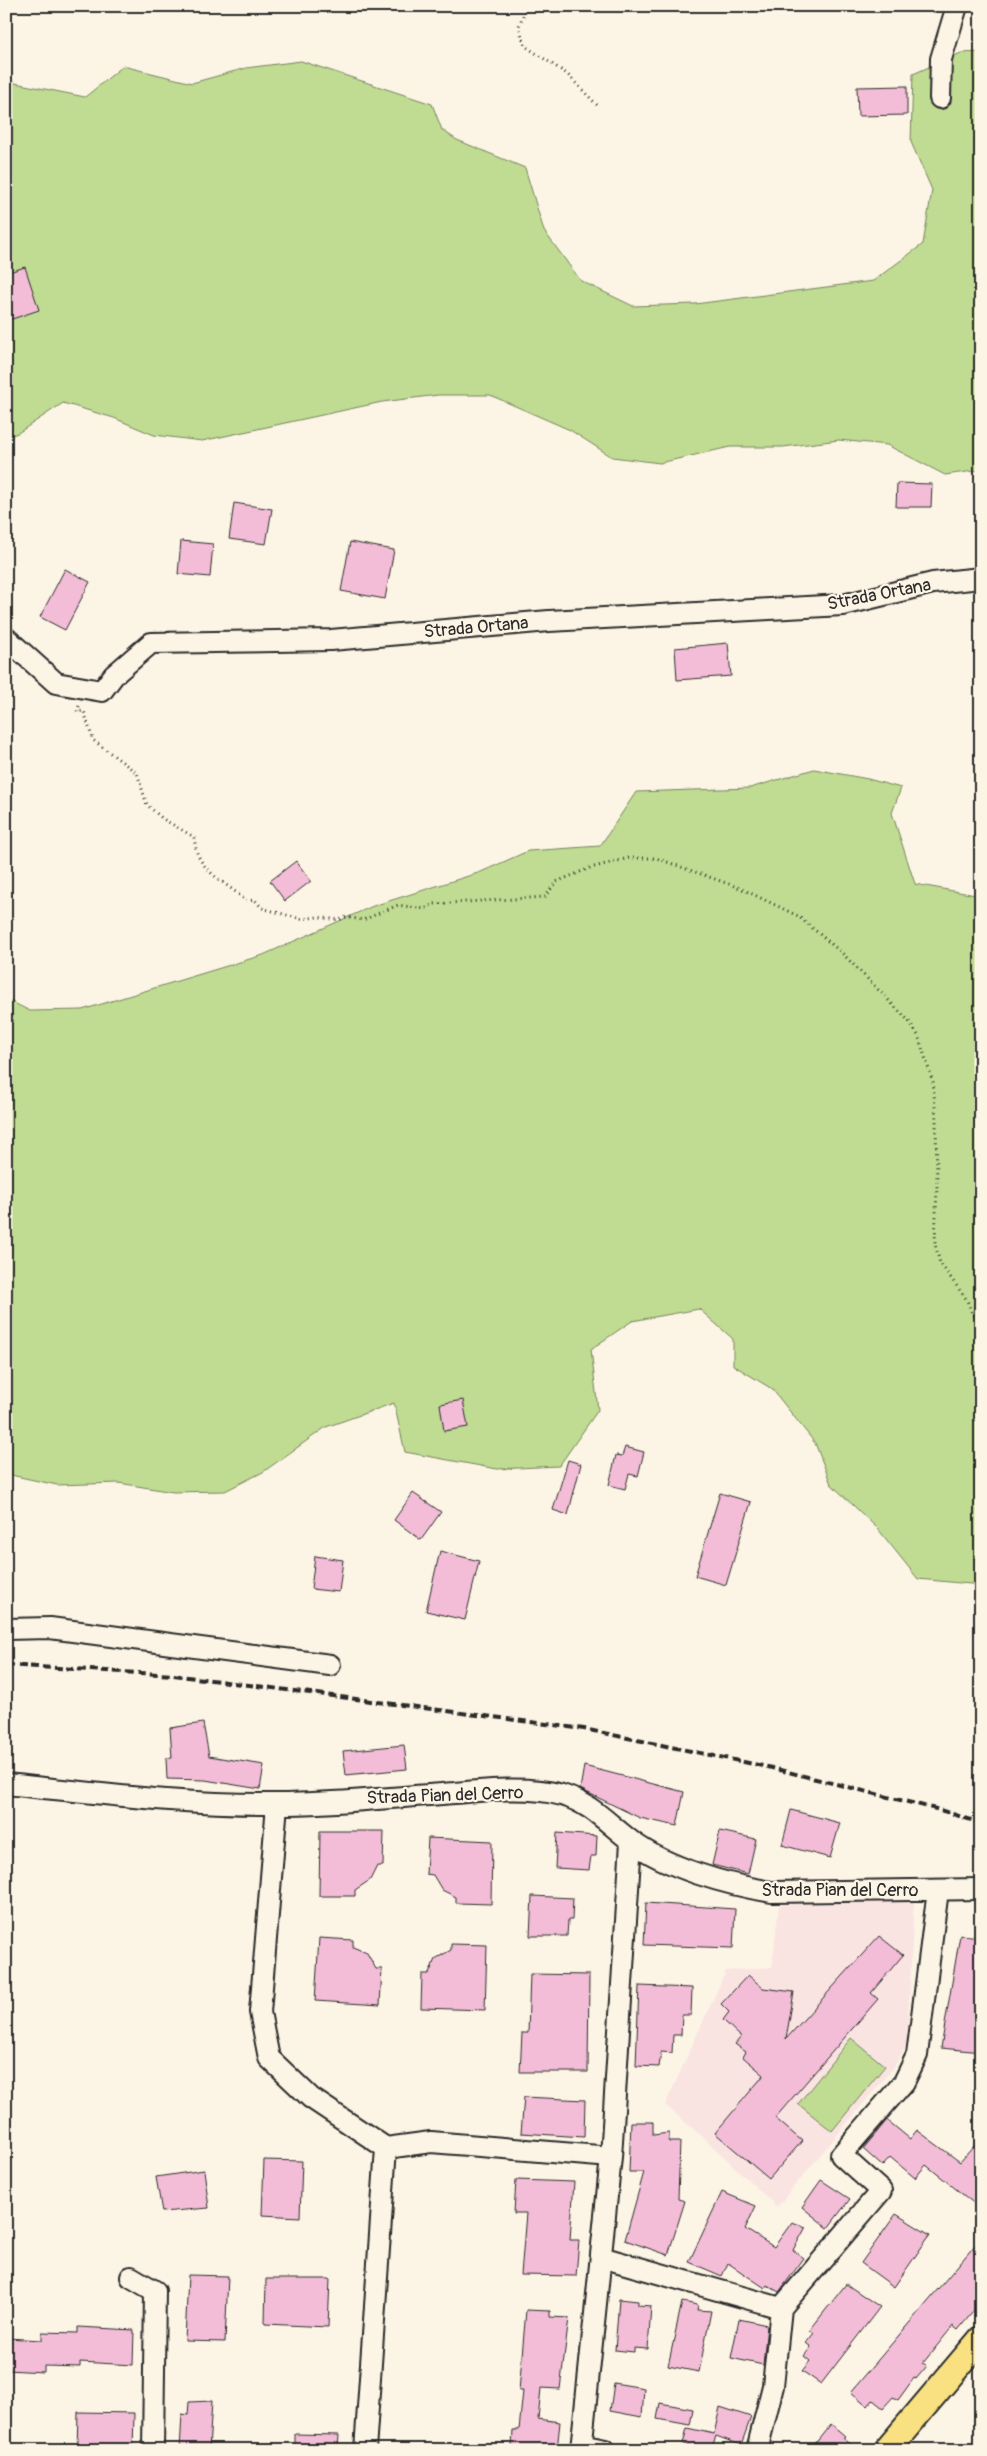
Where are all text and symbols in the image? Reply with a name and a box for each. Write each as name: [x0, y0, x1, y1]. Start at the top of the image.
street label: Strada Ortana: [825, 573, 933, 616]
street label: Strada Ortana: [423, 611, 529, 644]
street label: Strada Pian del Cerro: [366, 1781, 524, 1810]
street label: Strada Pian del Cerro: [762, 1879, 919, 1902]

